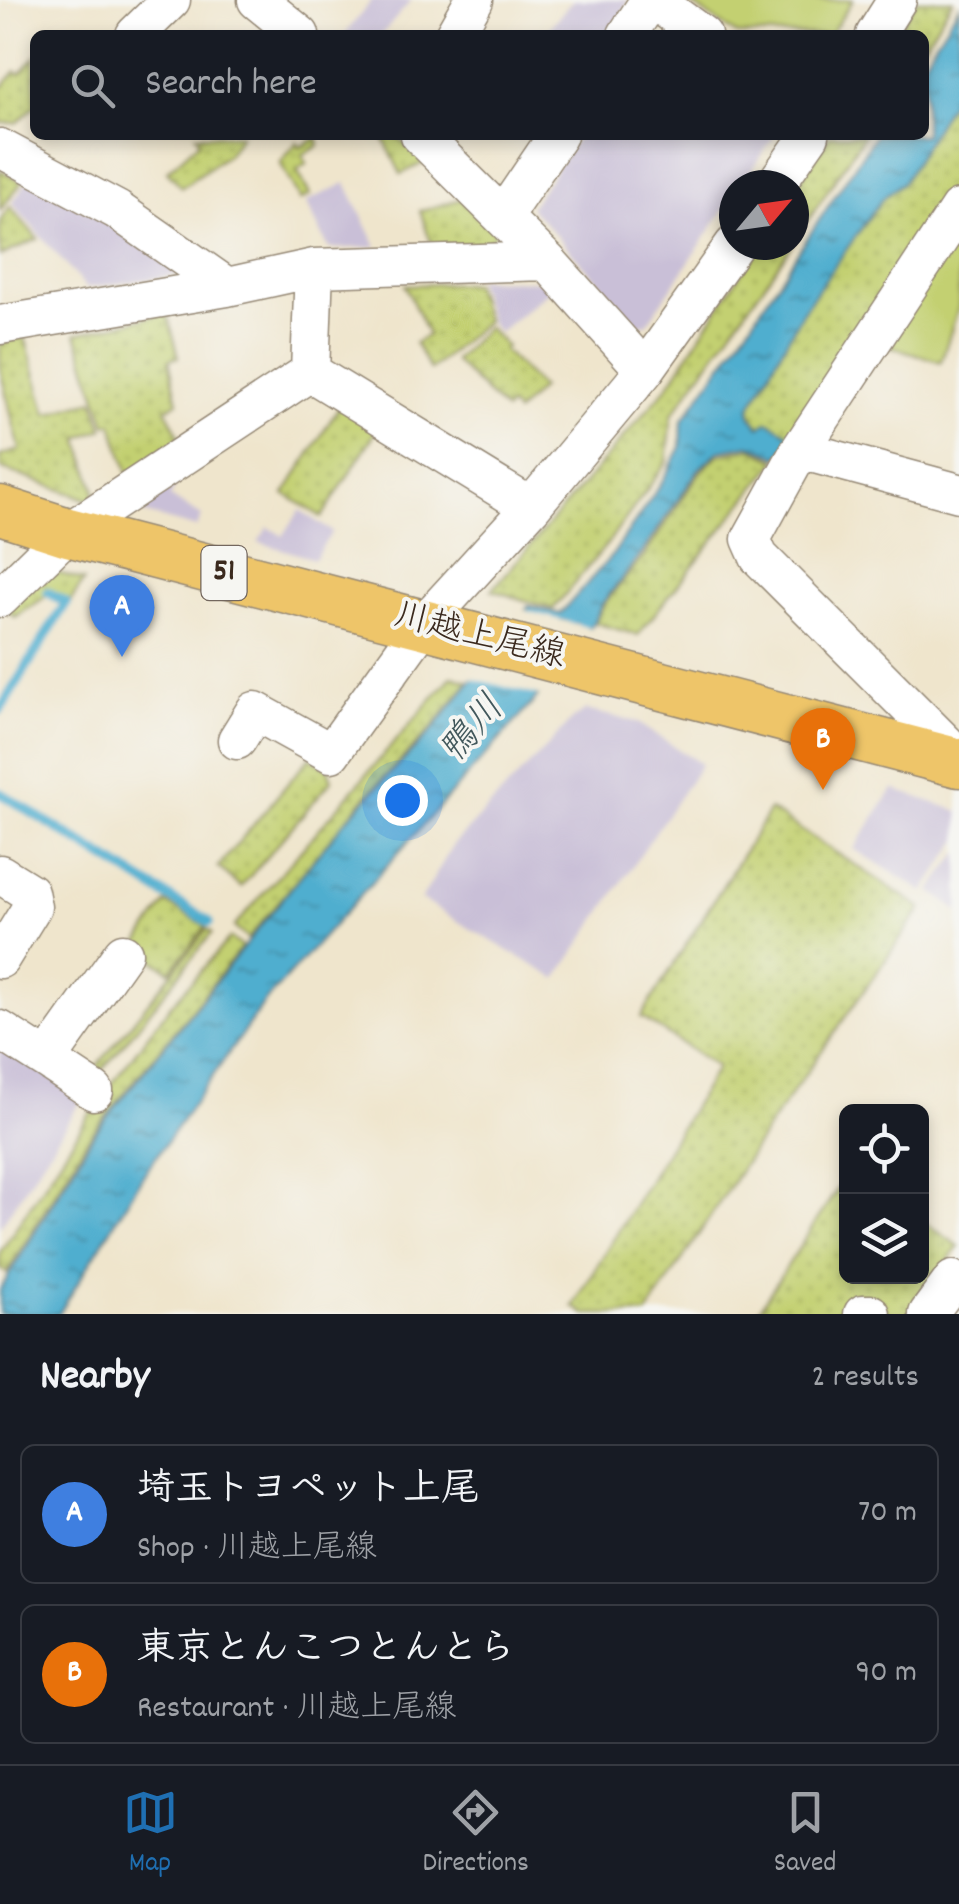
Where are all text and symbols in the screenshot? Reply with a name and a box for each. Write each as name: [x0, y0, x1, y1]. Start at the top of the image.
search box: [30, 30, 929, 140]
icon: search: [65, 58, 120, 113]
text: Search here: [145, 58, 317, 113]
north arrow: [719, 170, 809, 260]
road number: 51: [202, 546, 246, 600]
pin: A: [90, 574, 154, 657]
street label: 川越上尾線: [388, 593, 570, 683]
water label: 鴨川: [428, 684, 520, 778]
pin: B: [790, 708, 856, 790]
your location: [377, 775, 428, 826]
map controls: [839, 1104, 929, 1284]
button: locate: [839, 1104, 929, 1194]
button: layers: [839, 1194, 929, 1284]
text: Nearby: [40, 1349, 150, 1409]
text: 2 results: [812, 1356, 919, 1402]
text: 埼玉トヨペット上尾: [137, 1464, 479, 1519]
text: A: [66, 1491, 83, 1537]
text: 70 m: [858, 1491, 917, 1537]
text: Shop · 川越上尾線: [137, 1527, 377, 1573]
text: 東京とんこつとんとら: [137, 1624, 516, 1679]
text: B: [67, 1651, 82, 1697]
text: 90 m: [856, 1651, 917, 1697]
text: Restaurant · 川越上尾線: [137, 1687, 456, 1733]
tab: Map: [123, 1785, 178, 1885]
tab: Directions: [423, 1785, 529, 1885]
tab: Saved: [774, 1785, 836, 1885]

